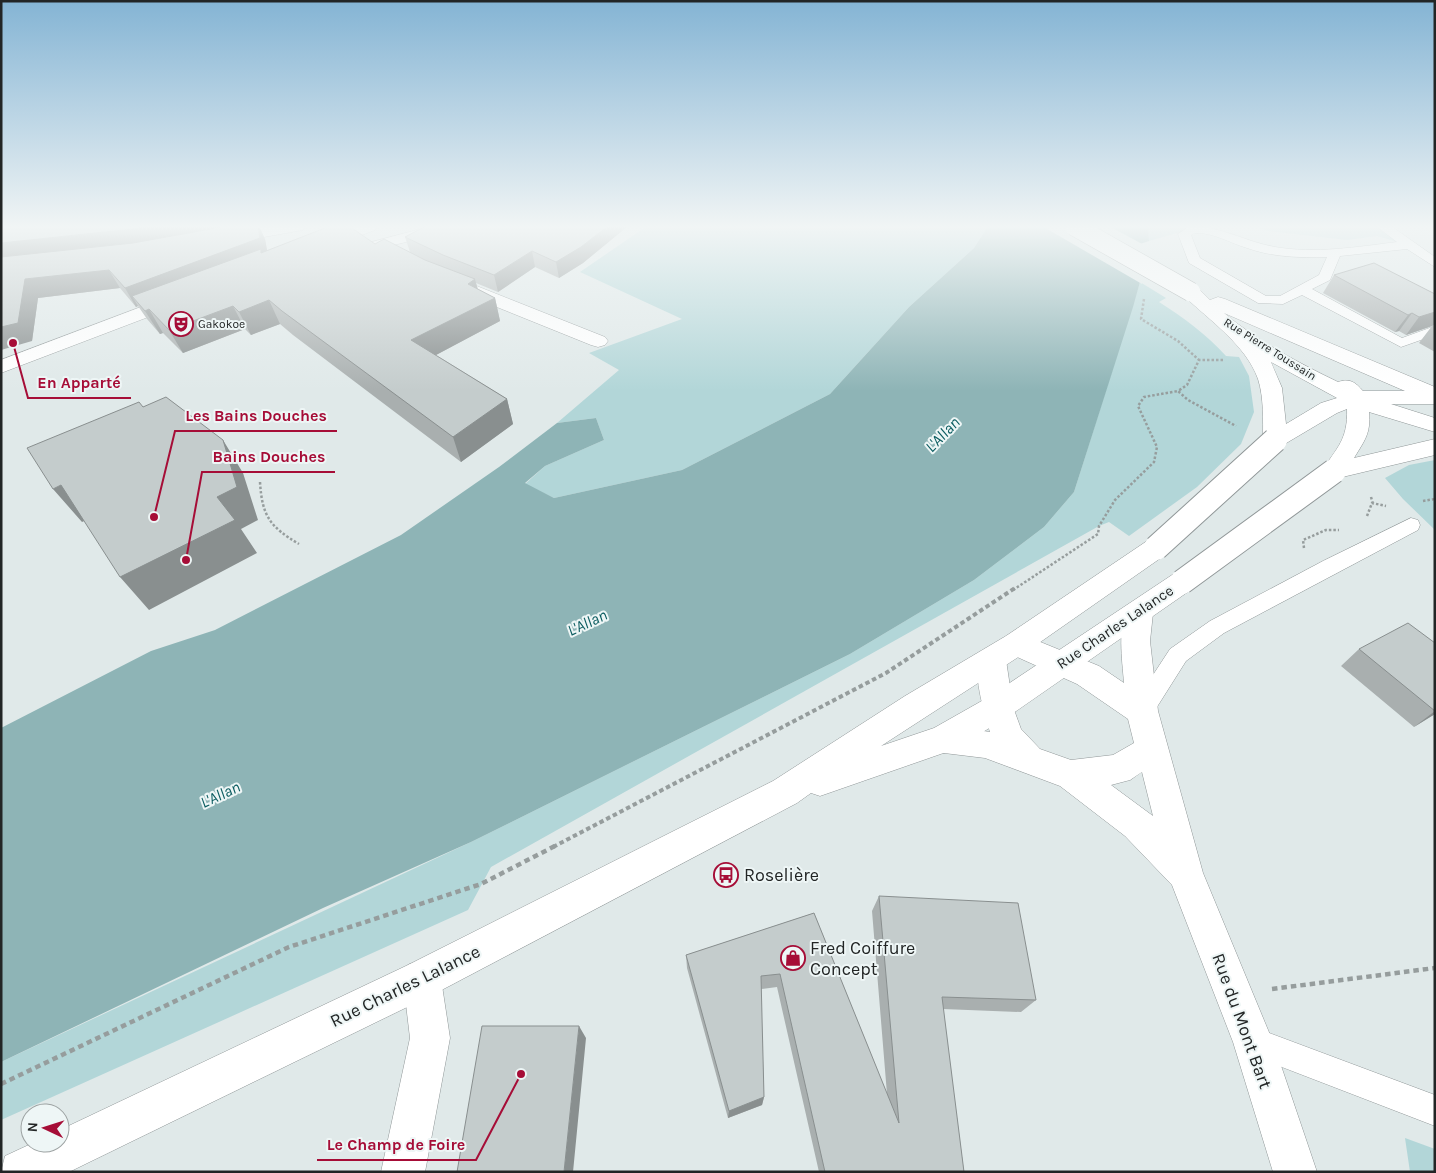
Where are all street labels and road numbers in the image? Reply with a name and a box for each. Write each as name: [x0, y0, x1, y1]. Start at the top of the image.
street label: Rue Pierre Toussain: [1221, 315, 1319, 383]
street label: Rue Charles Lalance: [1053, 581, 1177, 673]
street label: Rue Charles Lalance: [326, 940, 484, 1032]
street label: Rue du Mont Bart: [1207, 950, 1277, 1092]

